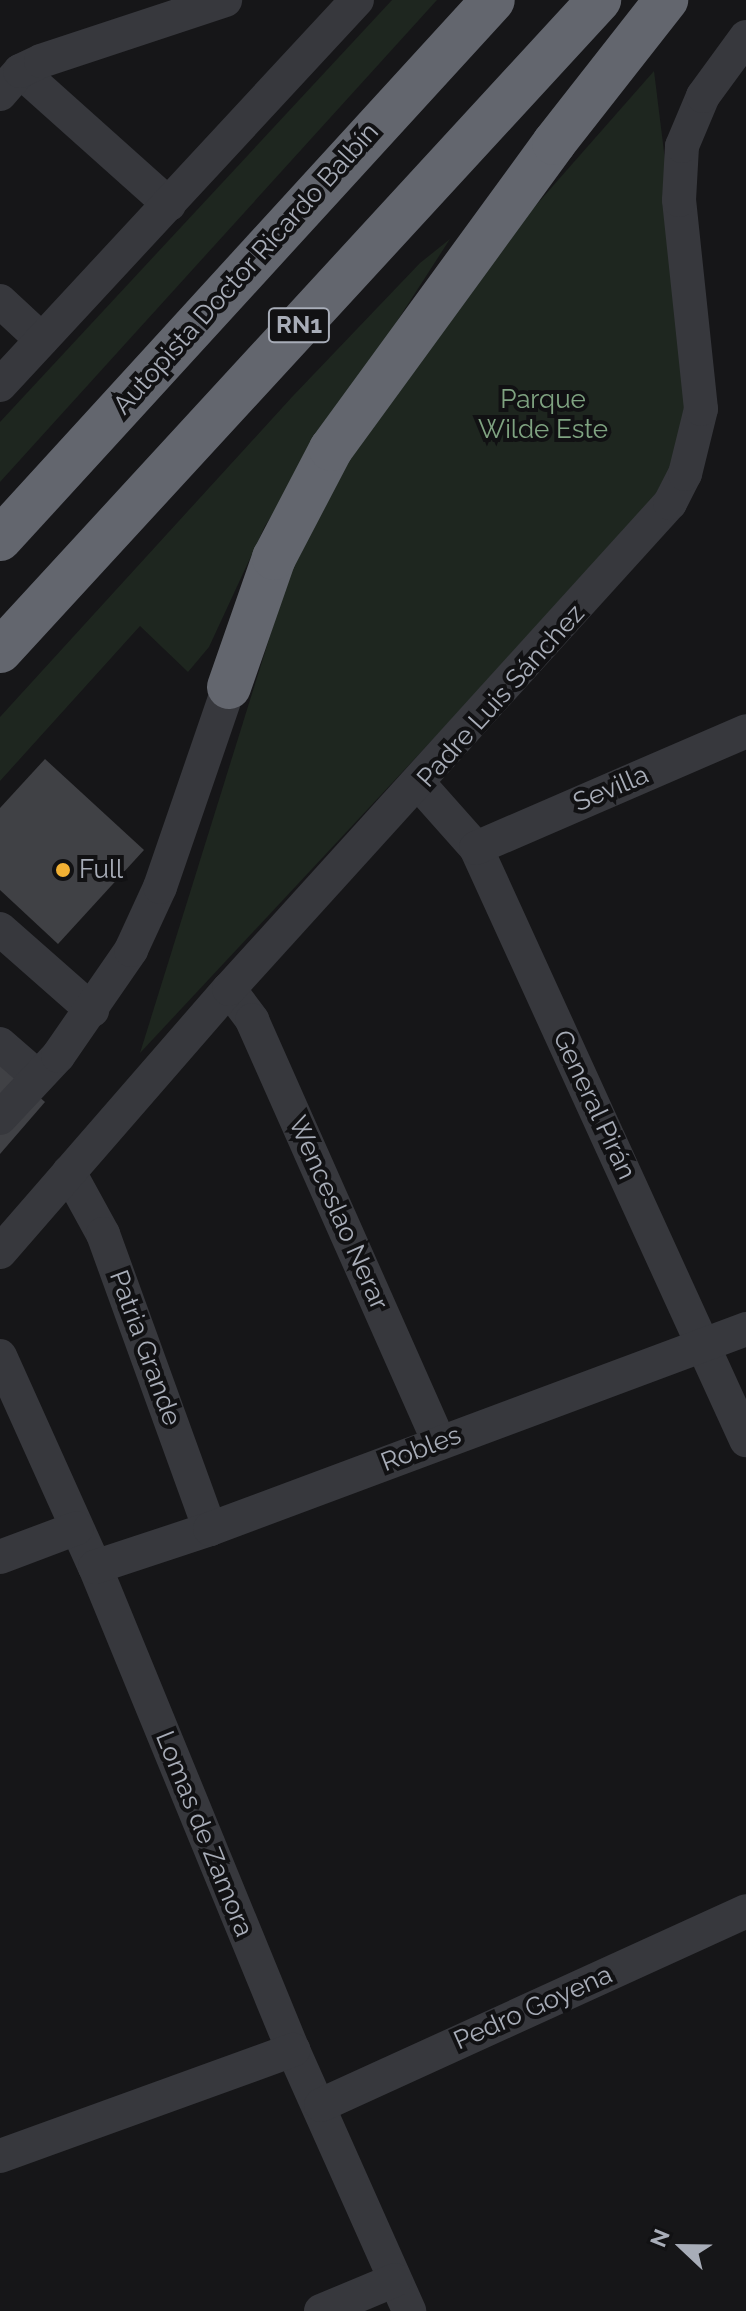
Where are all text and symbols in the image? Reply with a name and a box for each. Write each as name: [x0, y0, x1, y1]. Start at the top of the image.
street label: Autopista Doctor Ricardo Balbín: [107, 117, 385, 421]
road number: RN1: [267, 305, 331, 345]
park label: Parque Wilde Este: [478, 384, 608, 446]
street label: Padre Luis Sánchez: [411, 598, 591, 794]
street label: Sevilla: [569, 759, 653, 819]
place label: Full: [79, 854, 123, 886]
marker: Full: [54, 861, 72, 879]
street label: General Pirán: [546, 1025, 642, 1185]
street label: Wenceslao Nerar: [281, 1111, 395, 1315]
street label: Patria Grande: [102, 1266, 188, 1430]
street label: Robles: [377, 1420, 465, 1478]
street label: Lomas de Zamora: [149, 1727, 259, 1941]
street label: Pedro Goyena: [449, 1959, 617, 2057]
north arrow: [642, 2207, 722, 2287]
text: N: [645, 2225, 675, 2251]

